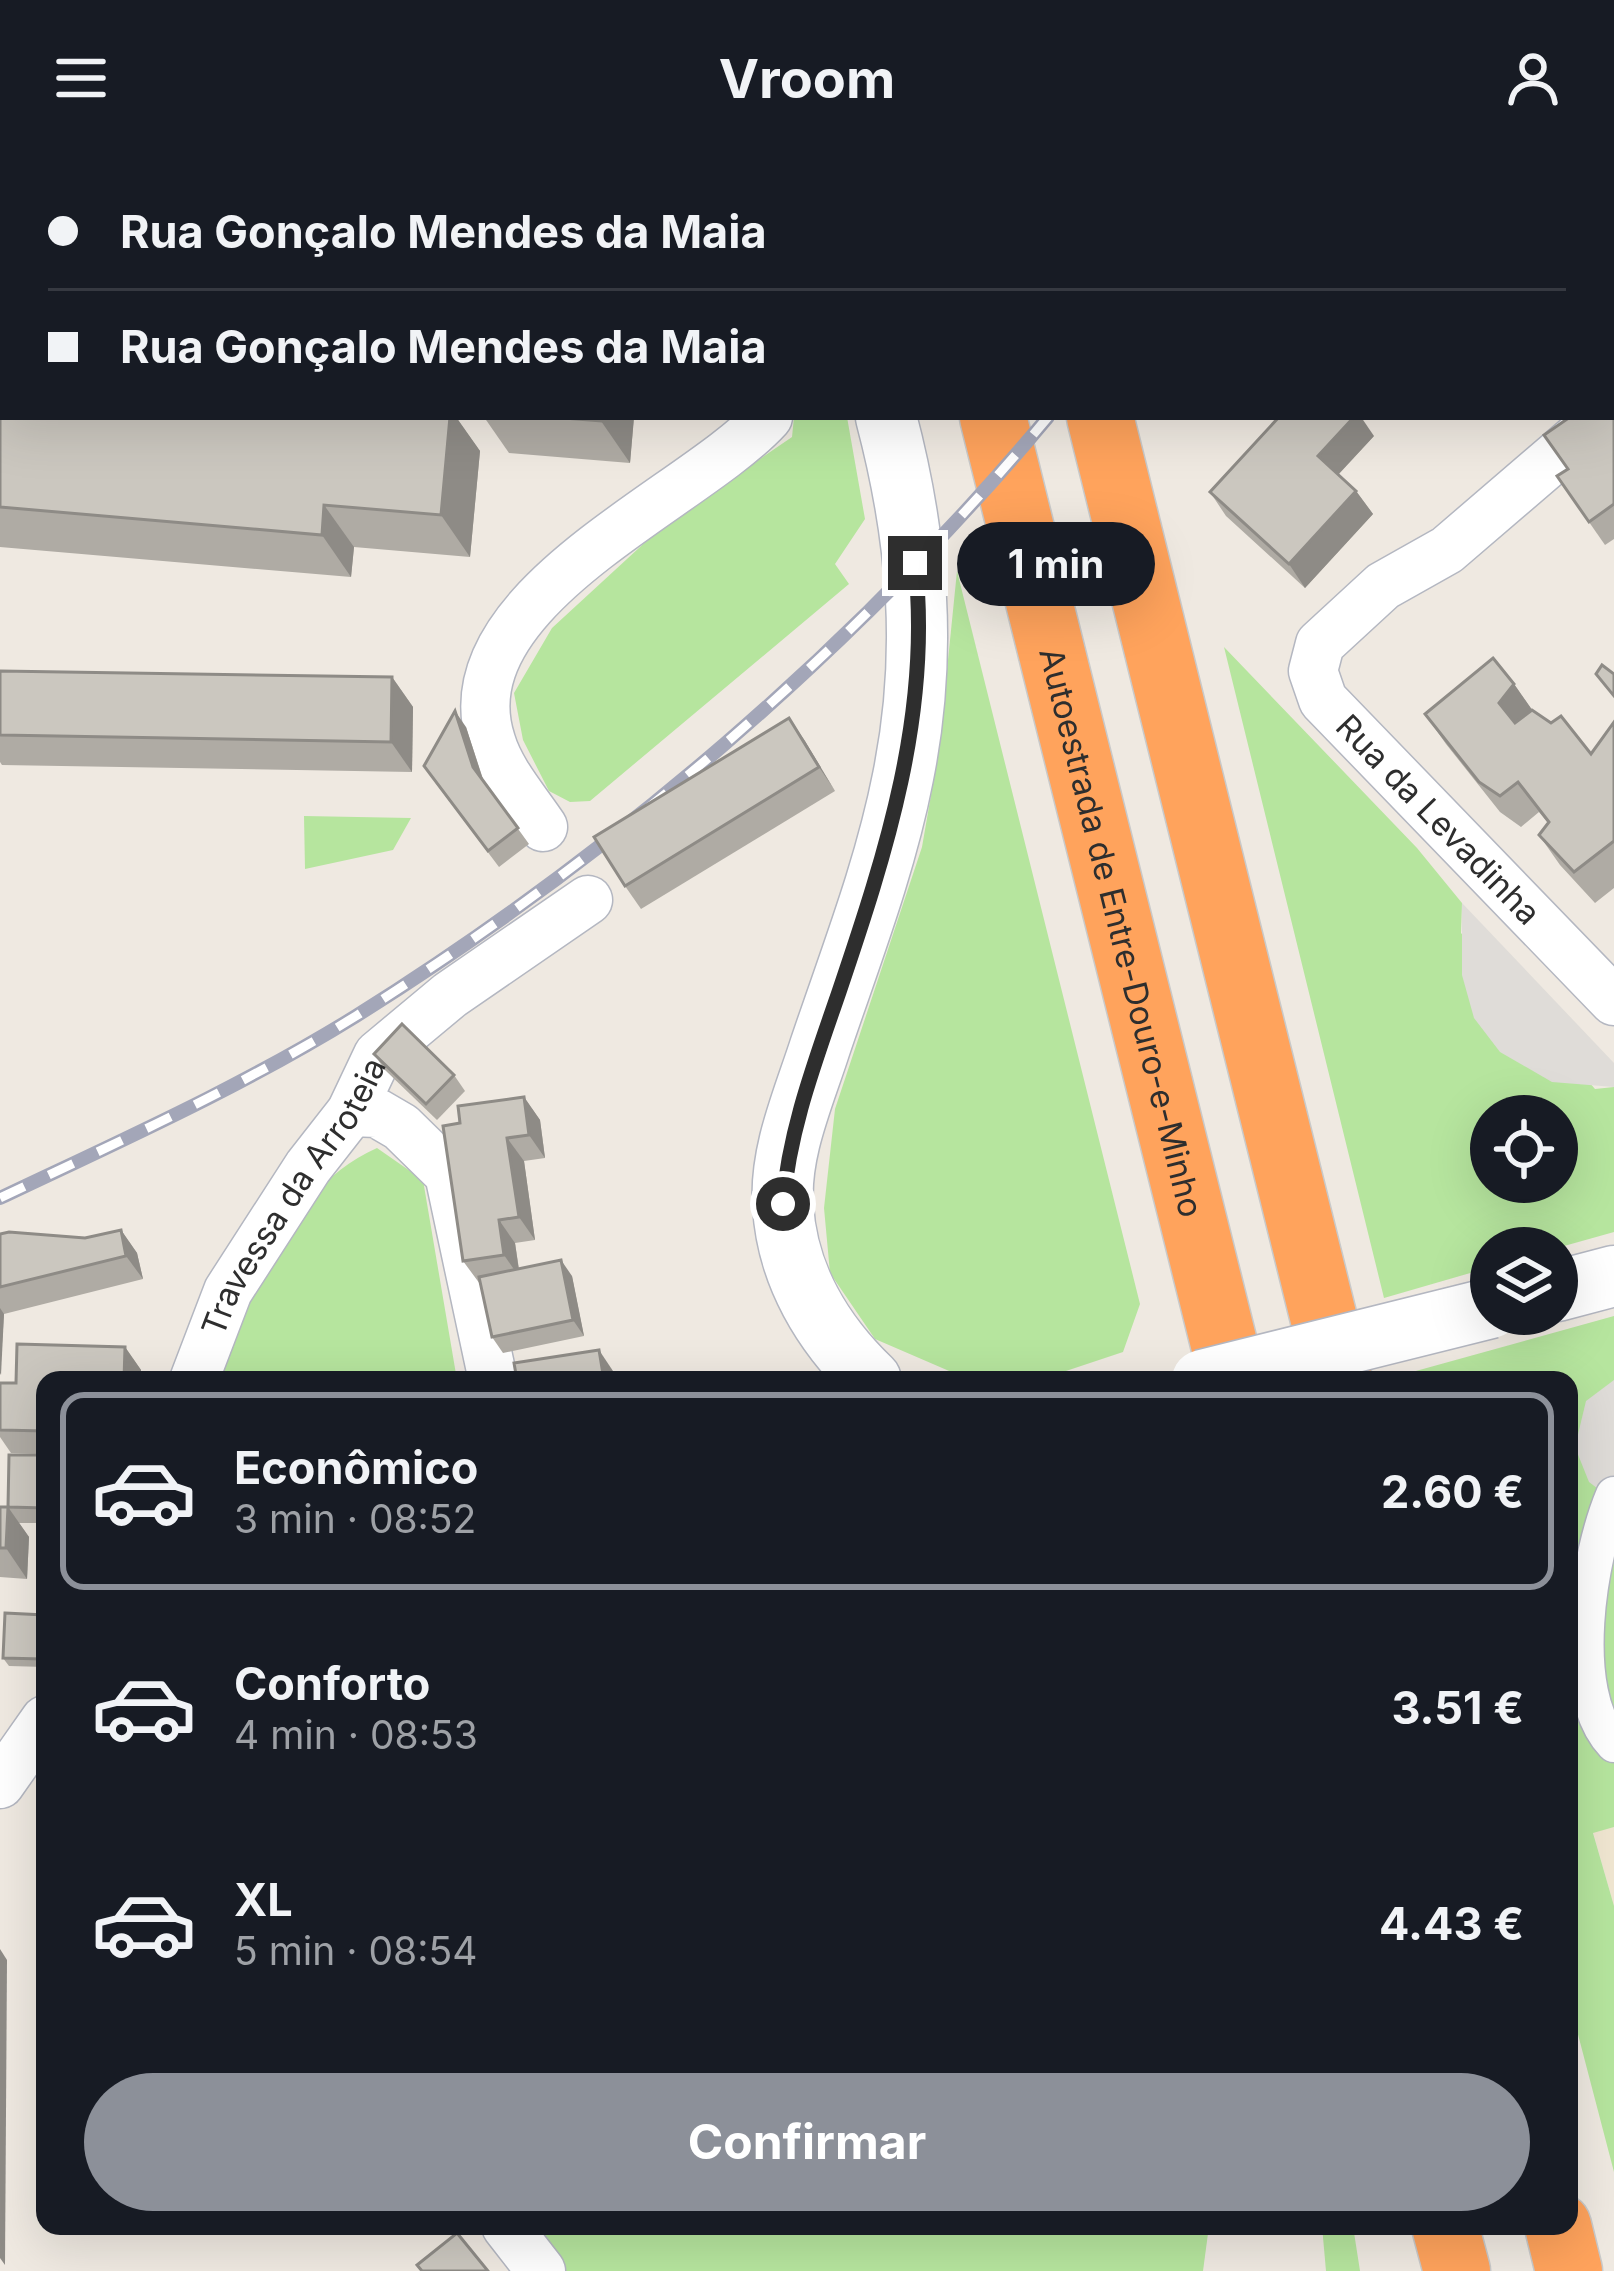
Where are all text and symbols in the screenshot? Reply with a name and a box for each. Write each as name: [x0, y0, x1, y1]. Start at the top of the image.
icon: menu: [48, 45, 114, 111]
icon: person: [1500, 45, 1566, 111]
text: Vroom: [719, 46, 895, 111]
text: Rua Gonçalo Mendes da Maia: [120, 204, 767, 259]
text: Rua Gonçalo Mendes da Maia: [120, 319, 767, 374]
callout: 1 min: [957, 521, 1155, 605]
route end: [888, 536, 942, 590]
text: 1 min: [1008, 540, 1104, 587]
street label: Autoestrada de Entre-Douro-e-Minho: [1031, 643, 1212, 1221]
street label: Rua da Levadinha: [1328, 706, 1549, 933]
street label: Travessa da Arroteia: [193, 1051, 394, 1341]
map controls: [1470, 1095, 1578, 1335]
button: locate: [1470, 1095, 1578, 1203]
route start: [756, 1177, 810, 1231]
button: layers: [1470, 1227, 1578, 1335]
icon: car: [90, 1437, 198, 1545]
text: Econômico: [234, 1440, 478, 1495]
text: 2.60 €: [1381, 1464, 1524, 1519]
text: 3 min · 08:52: [234, 1495, 476, 1542]
icon: car: [90, 1653, 198, 1761]
text: Conforto: [234, 1656, 430, 1711]
text: 3.51 €: [1392, 1680, 1524, 1735]
text: 4 min · 08:53: [234, 1711, 478, 1758]
icon: car: [90, 1869, 198, 1977]
text: XL: [234, 1872, 293, 1927]
text: 4.43 €: [1379, 1896, 1524, 1951]
text: 5 min · 08:54: [234, 1927, 477, 1974]
button: Confirmar: [84, 2073, 1530, 2211]

